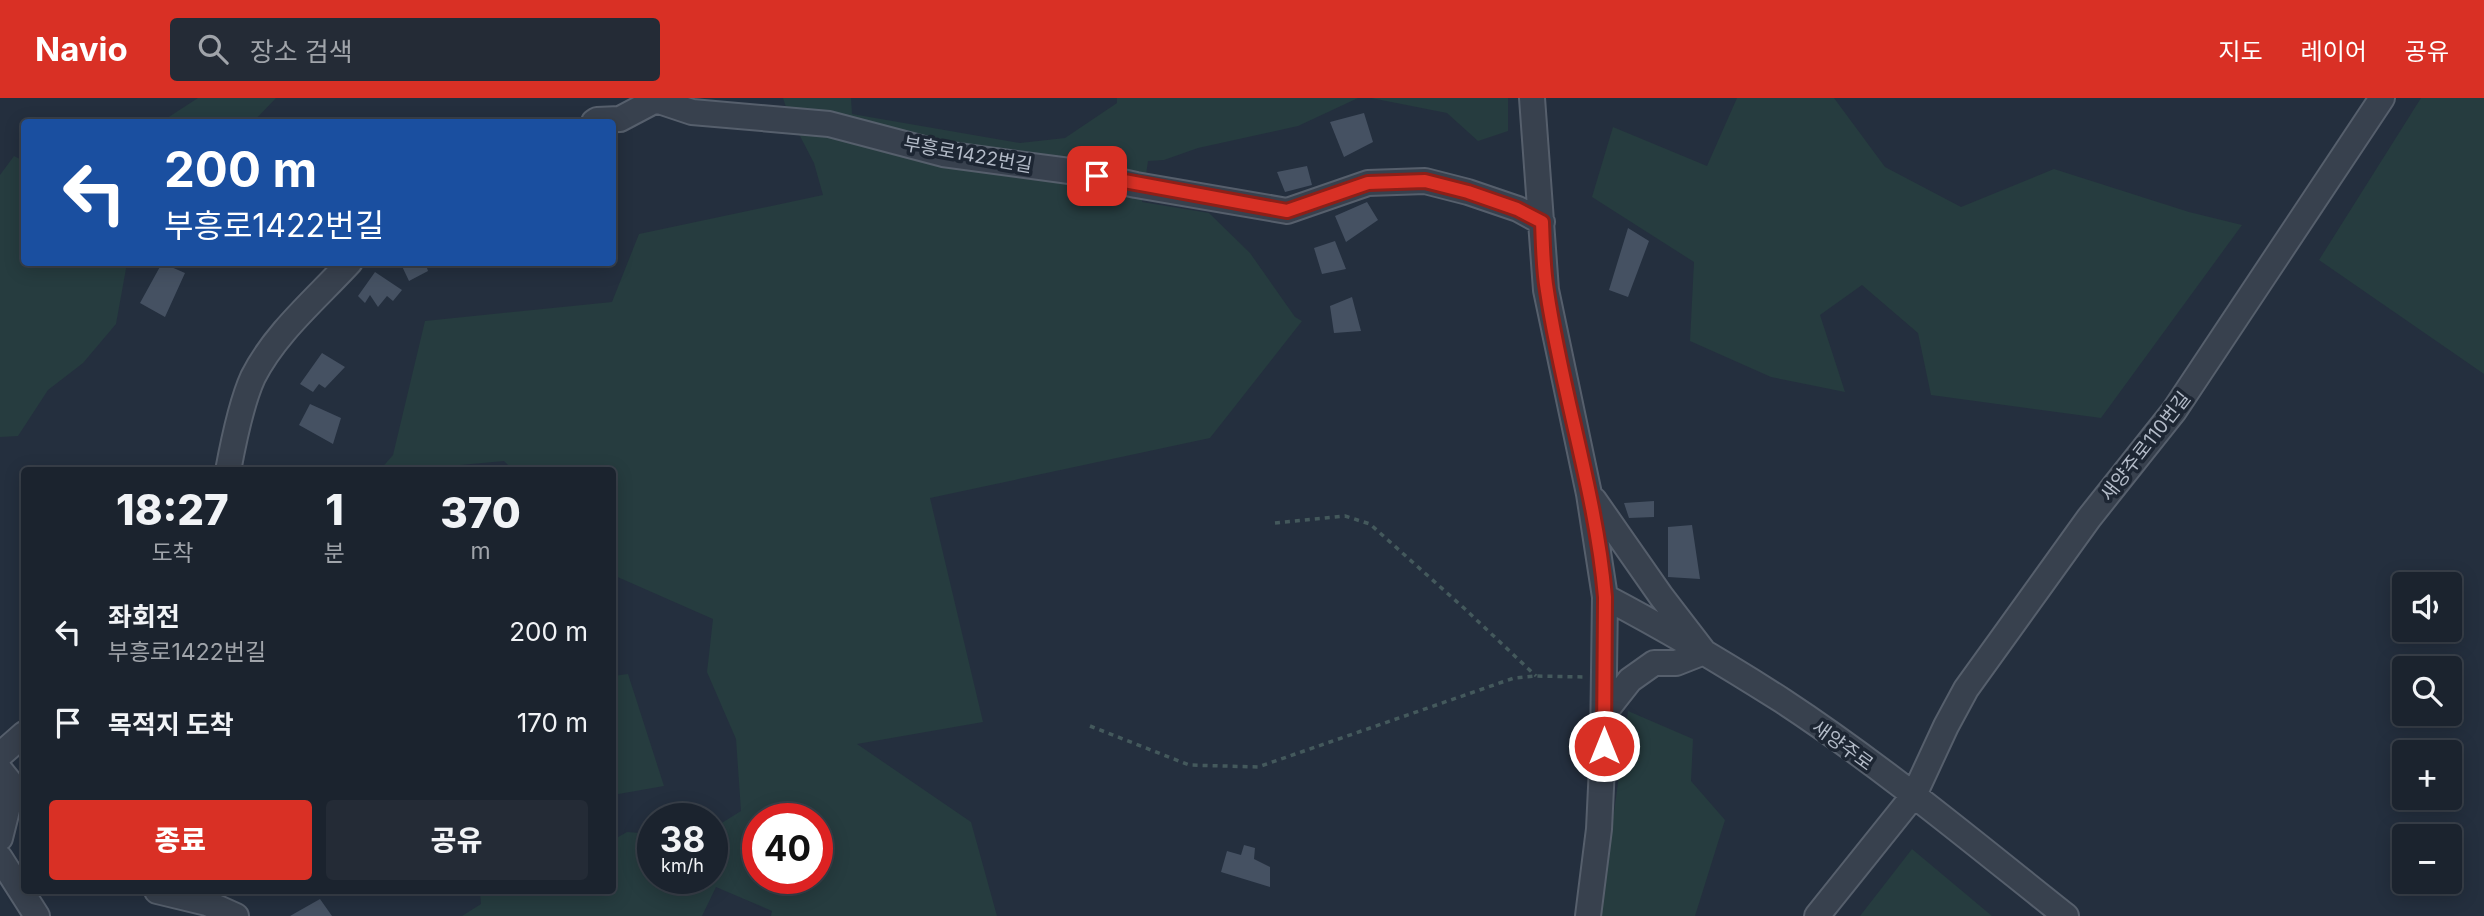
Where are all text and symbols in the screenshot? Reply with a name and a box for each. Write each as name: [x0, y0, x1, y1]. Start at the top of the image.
search box: [170, 18, 660, 81]
text: Navio: [35, 29, 128, 69]
icon: search: [194, 30, 232, 68]
text: 장소 검색: [250, 36, 353, 67]
text: 지도: [2218, 37, 2263, 66]
text: 레이어: [2301, 37, 2367, 66]
text: 공유: [2405, 37, 2449, 66]
street label: 부흥로1422번길: [902, 132, 1034, 177]
text: 200 m: [164, 140, 317, 199]
pin: [1067, 146, 1127, 206]
icon: left: [49, 147, 140, 238]
icon: arrive: [1078, 157, 1116, 195]
text: 부흥로1422번길: [164, 206, 384, 245]
street label: 새양주로110번길: [2096, 387, 2195, 506]
text: 18:27: [116, 484, 229, 535]
text: 1: [325, 484, 344, 535]
text: 370: [440, 487, 521, 538]
text: m: [470, 537, 491, 565]
text: 도착: [151, 539, 194, 567]
text: 분: [324, 539, 345, 567]
map controls: [2392, 572, 2462, 894]
button: sound: [2392, 572, 2462, 642]
text: 좌회전: [108, 601, 180, 632]
icon: left: [49, 613, 87, 651]
text: 200 m: [509, 616, 588, 647]
text: 부흥로1422번길: [108, 638, 266, 666]
button: search: [2392, 656, 2462, 726]
icon: arrive: [49, 704, 87, 742]
text: 170 m: [517, 707, 588, 738]
text: 목적지 도착: [108, 709, 234, 740]
position arrow: [1567, 709, 1641, 783]
street label: 새양주로: [1808, 716, 1878, 775]
button: +: [2392, 740, 2462, 810]
button: 종료: [49, 800, 312, 880]
button: 공유: [326, 800, 588, 880]
speed limit sign: 40: [742, 803, 833, 894]
text: 38: [660, 818, 705, 860]
button: −: [2392, 824, 2462, 894]
text: km/h: [661, 855, 704, 876]

